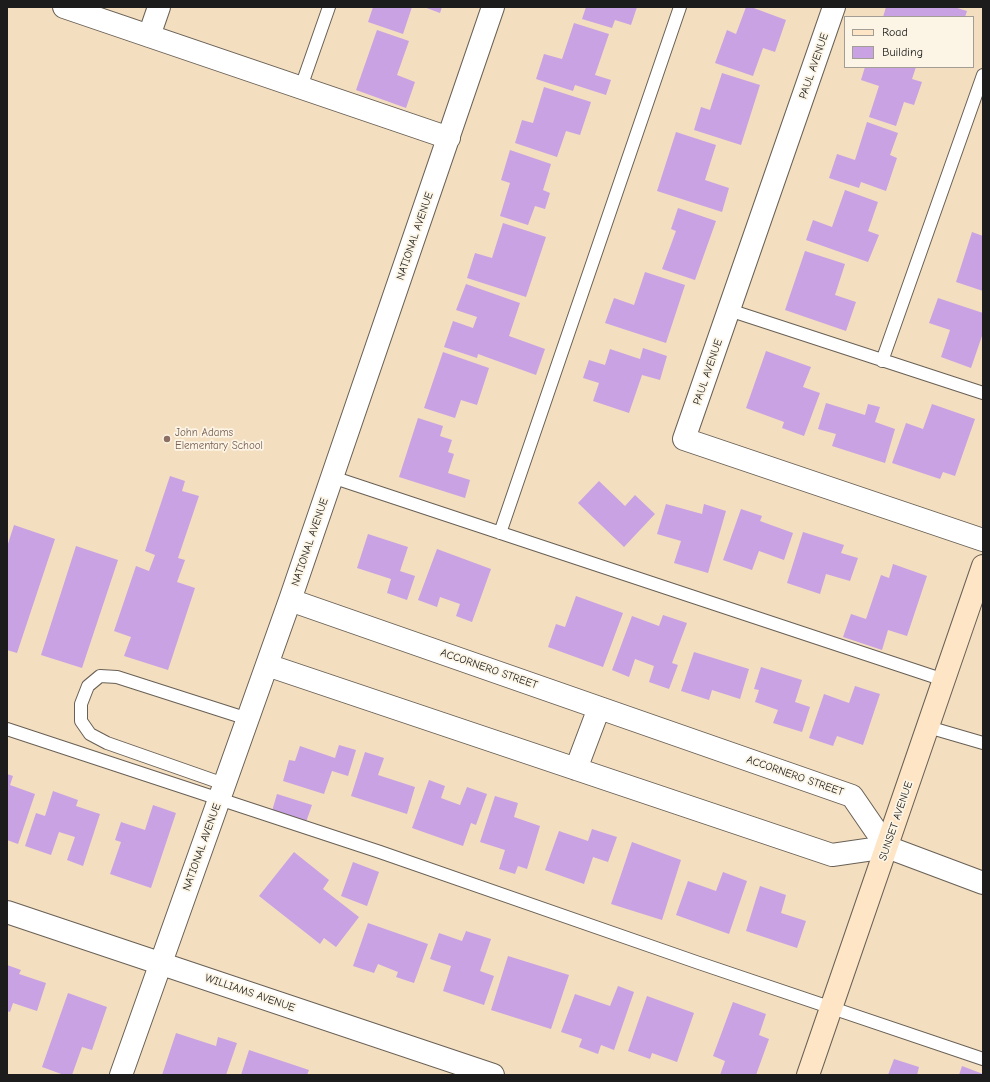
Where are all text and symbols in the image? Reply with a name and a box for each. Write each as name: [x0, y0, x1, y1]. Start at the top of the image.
legend: [844, 16, 974, 68]
text: Road: [882, 25, 908, 39]
street label: PAUL AVENUE: [797, 31, 831, 101]
text: Building: [882, 45, 923, 59]
street label: NATIONAL AVENUE: [394, 190, 436, 282]
street label: PAUL AVENUE: [691, 337, 725, 407]
place label: John Adams Elementary School: [175, 426, 263, 452]
marker: John Adams Elementary School: [162, 434, 172, 444]
street label: NATIONAL AVENUE: [289, 496, 331, 588]
street label: ACCORNERO STREET: [439, 646, 539, 692]
street label: ACCORNERO STREET: [745, 753, 845, 799]
street label: SUNSET AVENUE: [876, 780, 916, 862]
street label: NATIONAL AVENUE: [180, 801, 224, 893]
street label: WILLIAMS AVENUE: [203, 971, 297, 1015]

